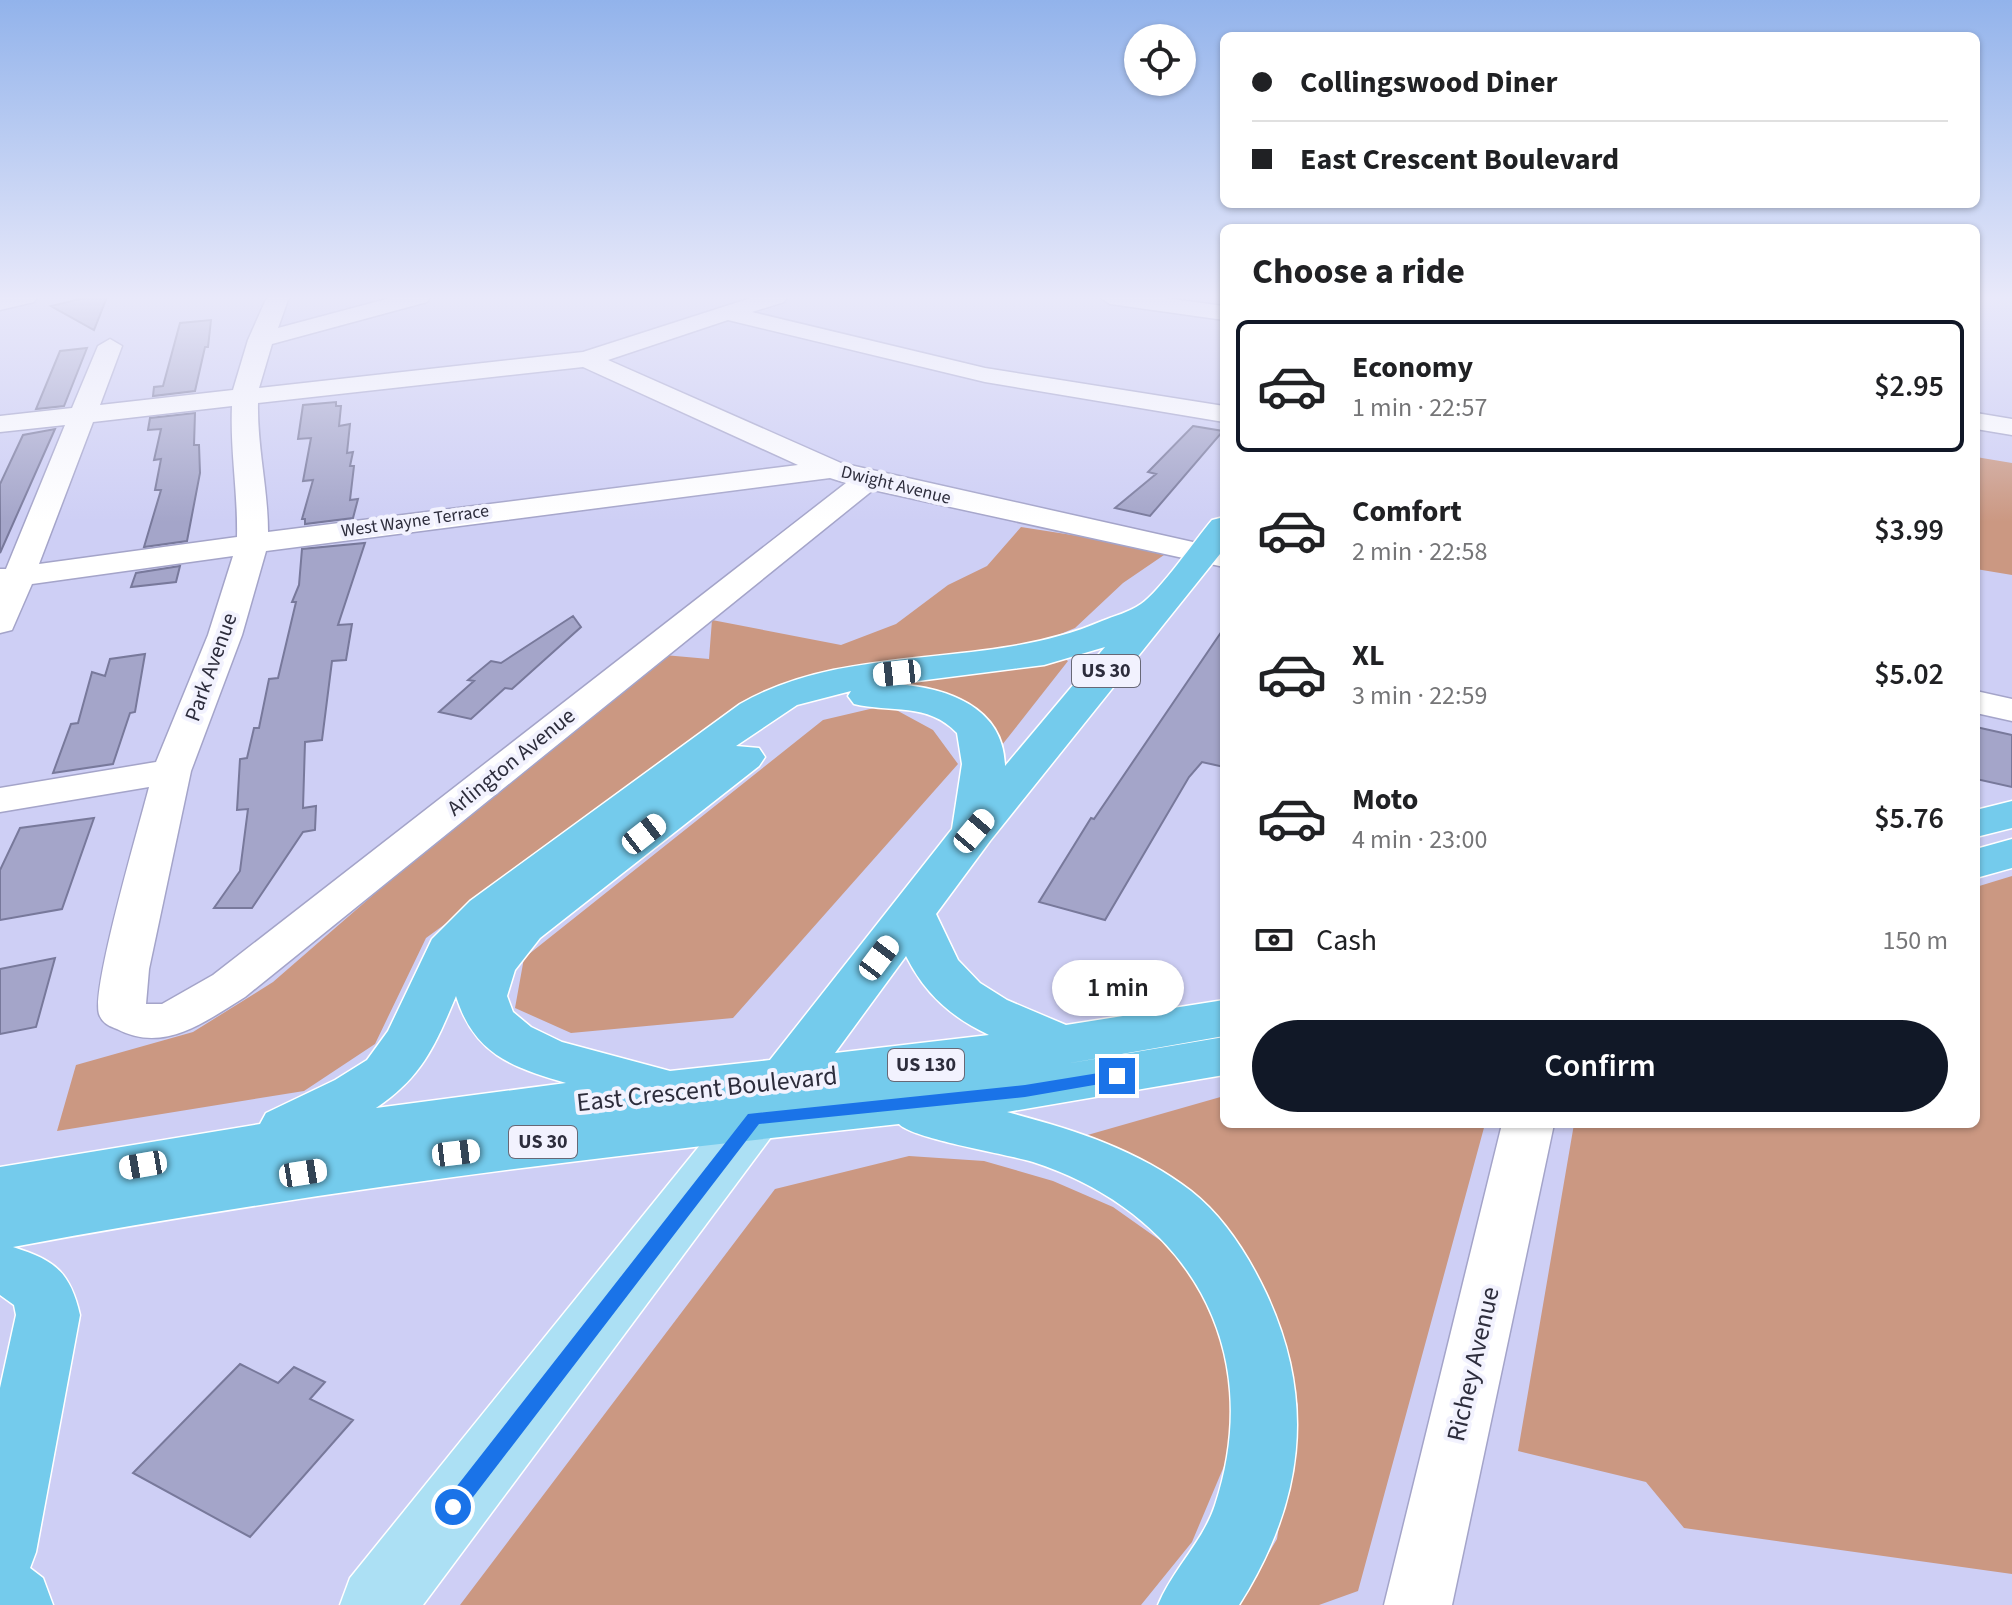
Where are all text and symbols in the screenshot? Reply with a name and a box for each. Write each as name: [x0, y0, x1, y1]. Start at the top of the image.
map controls: [1124, 24, 1196, 96]
button: locate: [1124, 24, 1196, 96]
text: Collingswood Diner: [1300, 61, 1558, 104]
text: East Crescent Boulevard: [1300, 138, 1619, 181]
text: Choose a ride: [1252, 246, 1465, 297]
text: Economy: [1352, 346, 1473, 389]
icon: car: [1256, 350, 1328, 422]
text: $2.95: [1874, 365, 1944, 408]
text: 1 min · 22:57: [1352, 389, 1487, 426]
street label: Dwight Avenue: [838, 459, 954, 511]
text: Comfort: [1352, 490, 1462, 533]
icon: car: [1256, 494, 1328, 566]
street label: West Wayne Terrace: [340, 498, 491, 544]
text: $3.99: [1874, 509, 1944, 552]
text: 2 min · 22:58: [1352, 533, 1487, 570]
street label: Park Avenue: [177, 608, 245, 726]
text: XL: [1352, 634, 1385, 677]
icon: car: [1256, 638, 1328, 710]
text: $5.02: [1874, 653, 1944, 696]
road number: US 30: [1072, 655, 1140, 687]
car: [872, 659, 922, 687]
text: 3 min · 22:59: [1352, 677, 1487, 714]
street label: Arlington Avenue: [440, 700, 582, 824]
text: Moto: [1352, 778, 1418, 821]
icon: car: [1256, 782, 1328, 854]
text: $5.76: [1874, 797, 1944, 840]
car: [949, 805, 999, 857]
car: [618, 810, 670, 858]
text: 4 min · 23:00: [1352, 821, 1487, 858]
icon: cash: [1252, 918, 1296, 962]
text: Cash: [1316, 919, 1377, 962]
text: 150 m: [1882, 922, 1948, 959]
car: [855, 932, 903, 984]
callout: 1 min: [1051, 960, 1183, 1016]
text: 1 min: [1087, 969, 1149, 1006]
button: Confirm: [1252, 1020, 1948, 1112]
road number: US 130: [888, 1049, 964, 1081]
street label: East Crescent Boulevard: [575, 1057, 839, 1121]
route end: [1099, 1058, 1135, 1094]
road number: US 30: [509, 1126, 577, 1158]
car: [431, 1138, 481, 1168]
car: [117, 1149, 169, 1181]
car: [277, 1157, 329, 1189]
street label: Richey Avenue: [1437, 1283, 1509, 1445]
route start: [435, 1489, 471, 1525]

